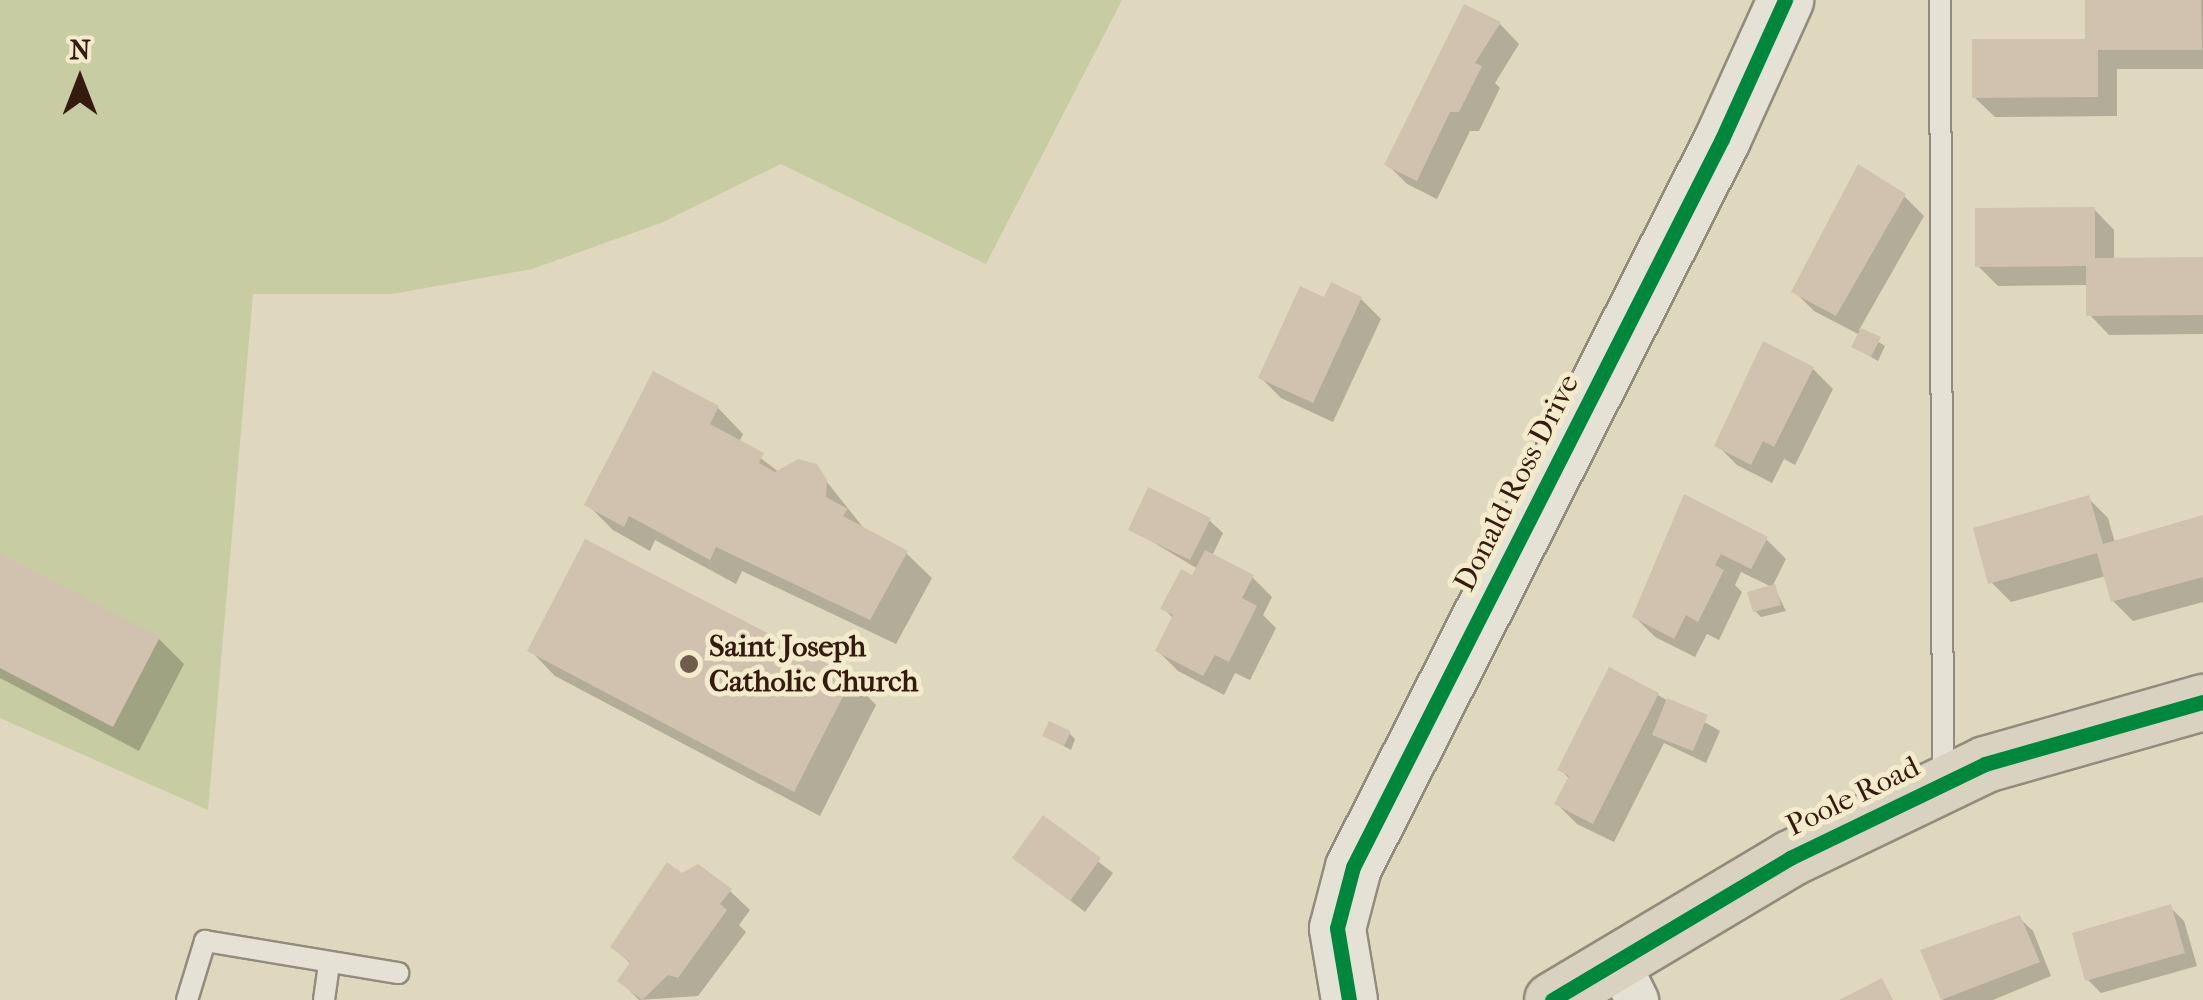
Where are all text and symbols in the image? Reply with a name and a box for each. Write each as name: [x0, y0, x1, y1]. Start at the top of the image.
north arrow: [30, 30, 130, 130]
text: N: [69, 33, 91, 66]
street label: Donald Ross Drive: [1447, 369, 1587, 597]
place label: Saint Joseph Catholic Church: [709, 629, 918, 700]
marker: Saint Joseph Catholic Church: [678, 653, 700, 675]
street label: Poole Road: [1781, 749, 1925, 845]

